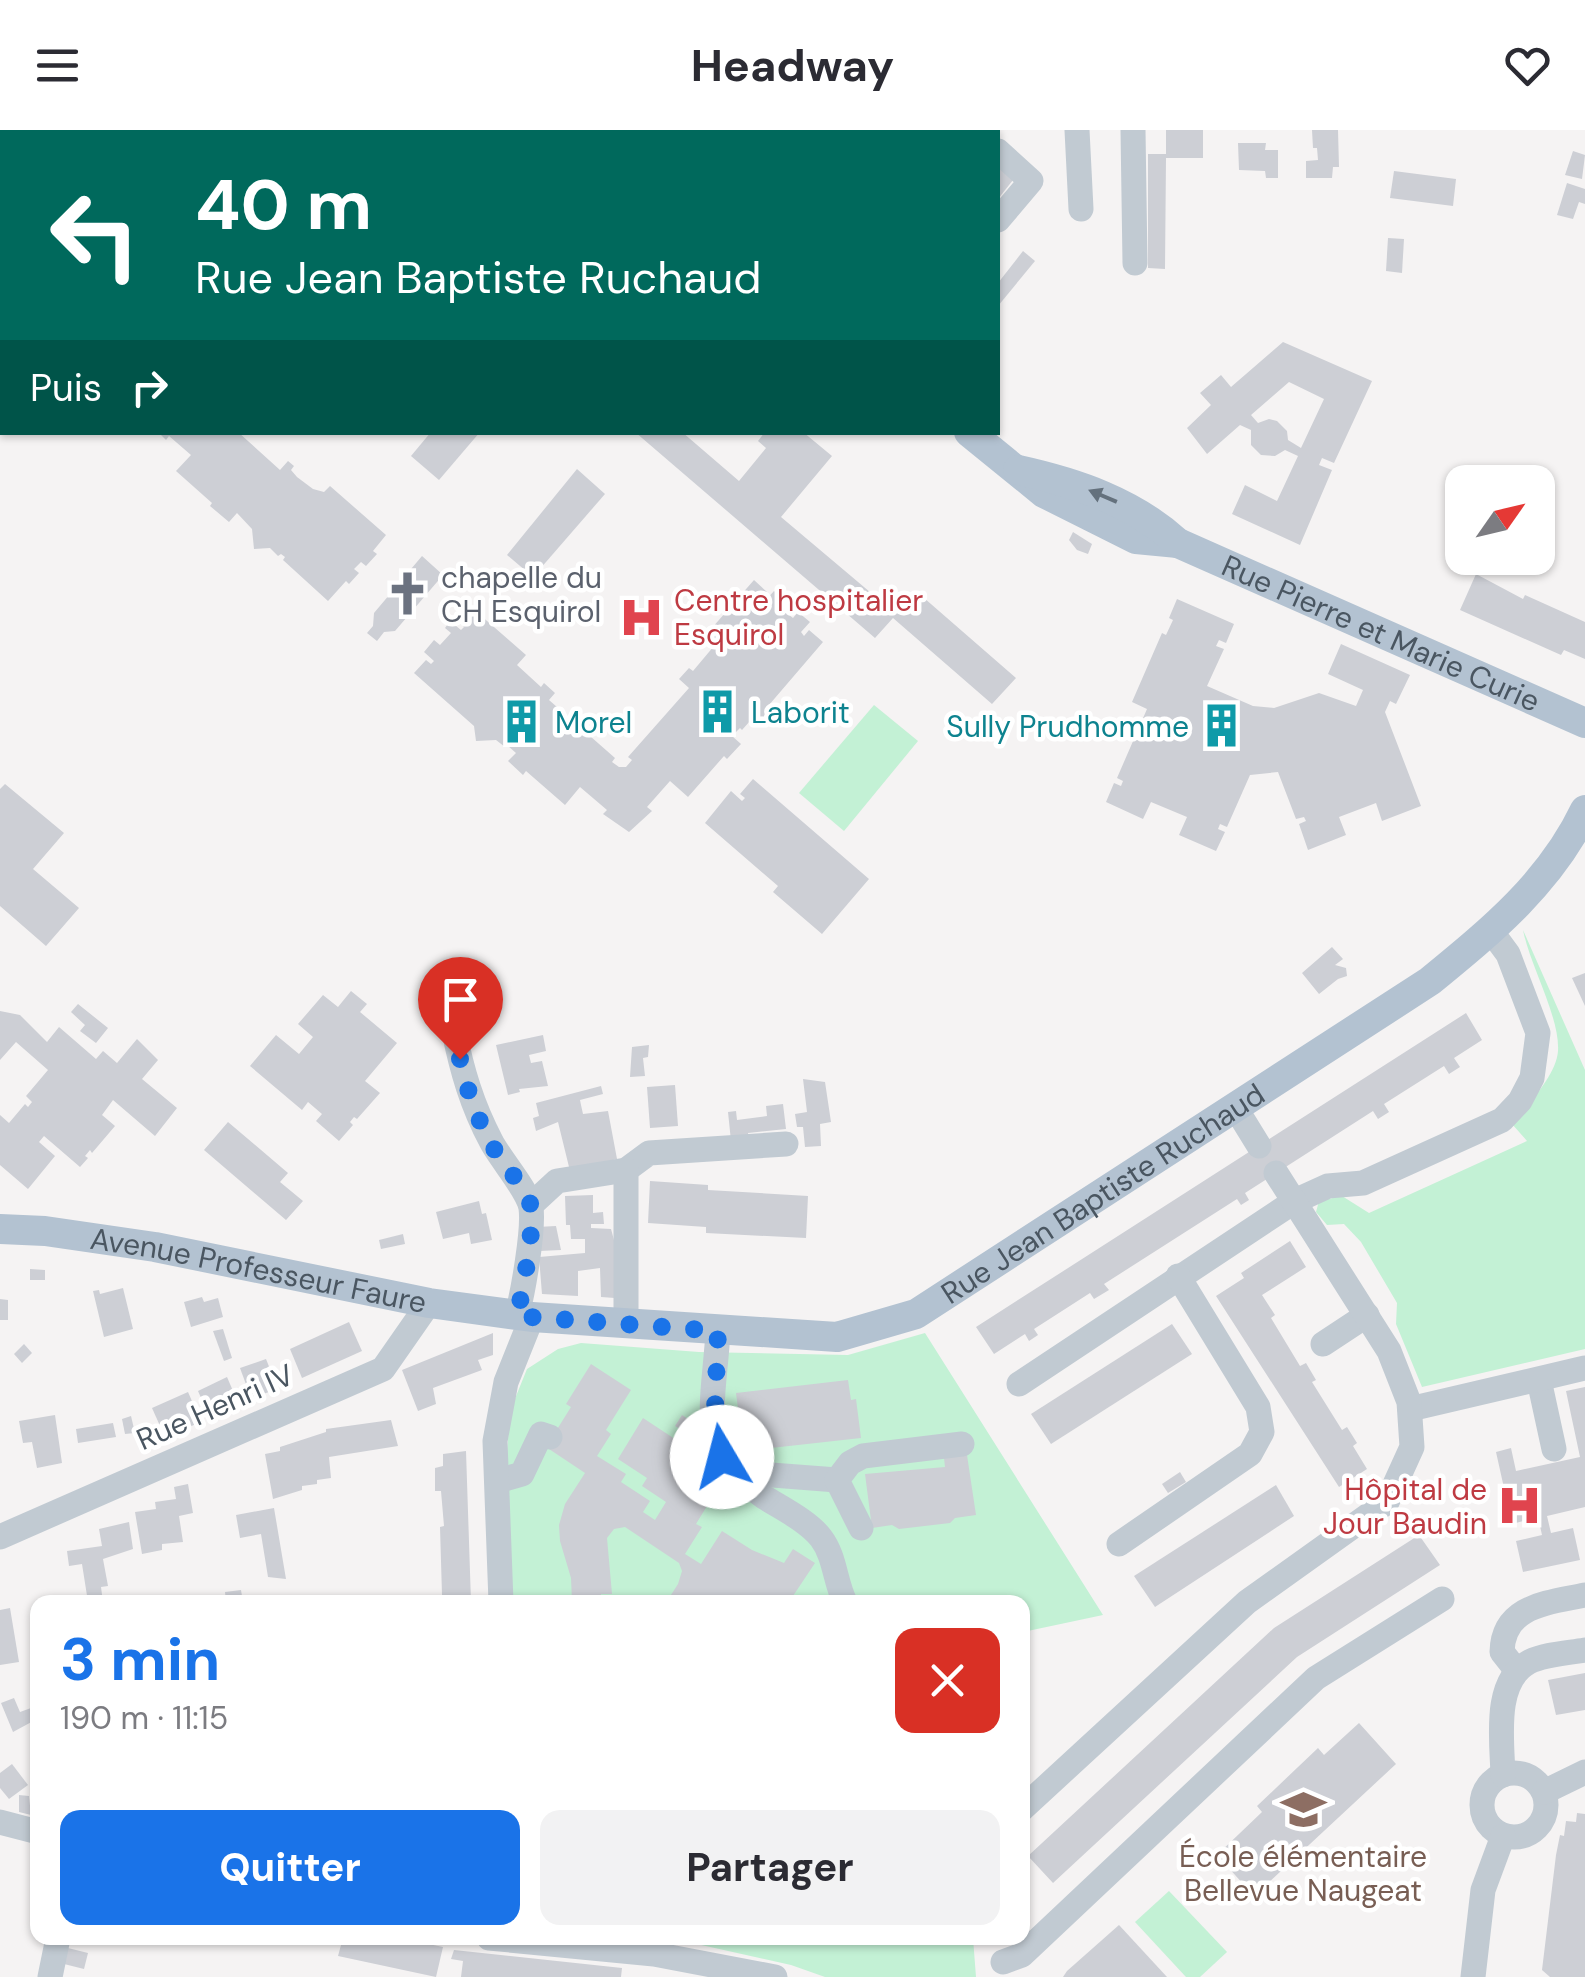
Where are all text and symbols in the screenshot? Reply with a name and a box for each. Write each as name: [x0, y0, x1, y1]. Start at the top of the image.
text: Headway: [691, 36, 894, 95]
icon: menu: [30, 38, 85, 93]
icon: heart: [1500, 38, 1555, 93]
text: 40 m: [195, 160, 372, 251]
icon: left: [30, 170, 160, 300]
text: Rue Jean Baptiste Ruchaud: [195, 248, 762, 307]
icon: right: [122, 360, 177, 415]
text: Puis: [30, 363, 102, 413]
north arrow: [1445, 465, 1555, 575]
map controls: [1445, 465, 1555, 575]
one-way arrow: [1088, 488, 1118, 504]
street label: Rue Pierre et Marie Curie: [1216, 545, 1546, 720]
place label: chapelle du CH Esquirol: [441, 558, 602, 631]
church icon: chapelle du CH Esquirol: [384, 570, 432, 618]
place label: Centre hospitalier Esquirol: [674, 581, 923, 654]
hospital icon: Centre hospitalier Esquirol: [617, 593, 665, 641]
building icon: Laborit: [694, 688, 742, 736]
place label: Laborit: [751, 693, 850, 732]
building icon: Morel: [498, 698, 546, 746]
building icon: Sully Prudhomme: [1198, 702, 1246, 750]
place label: Morel: [555, 703, 632, 742]
place label: Sully Prudhomme: [946, 707, 1189, 746]
pin: [418, 957, 503, 1060]
icon: arrive: [433, 972, 488, 1027]
street label: Rue Jean Baptiste Ruchaud: [933, 1074, 1272, 1312]
street label: Avenue Professeur Faure: [88, 1218, 430, 1322]
street label: Rue Henri IV: [130, 1355, 300, 1459]
position arrow: [670, 1405, 774, 1509]
place label: Hôpital de Jour Baudin: [1323, 1470, 1487, 1543]
hospital icon: Hôpital de Jour Baudin: [1496, 1482, 1544, 1530]
text: 3 min: [60, 1620, 220, 1699]
button: close: [895, 1628, 1000, 1733]
text: 190 m · 11:15: [60, 1697, 228, 1739]
school or university icon: École élémentaire Bellevue Naugeat: [1279, 1785, 1327, 1833]
button: Quitter: [60, 1810, 520, 1925]
button: Partager: [540, 1810, 1000, 1925]
place label: École élémentaire Bellevue Naugeat: [1179, 1837, 1427, 1910]

